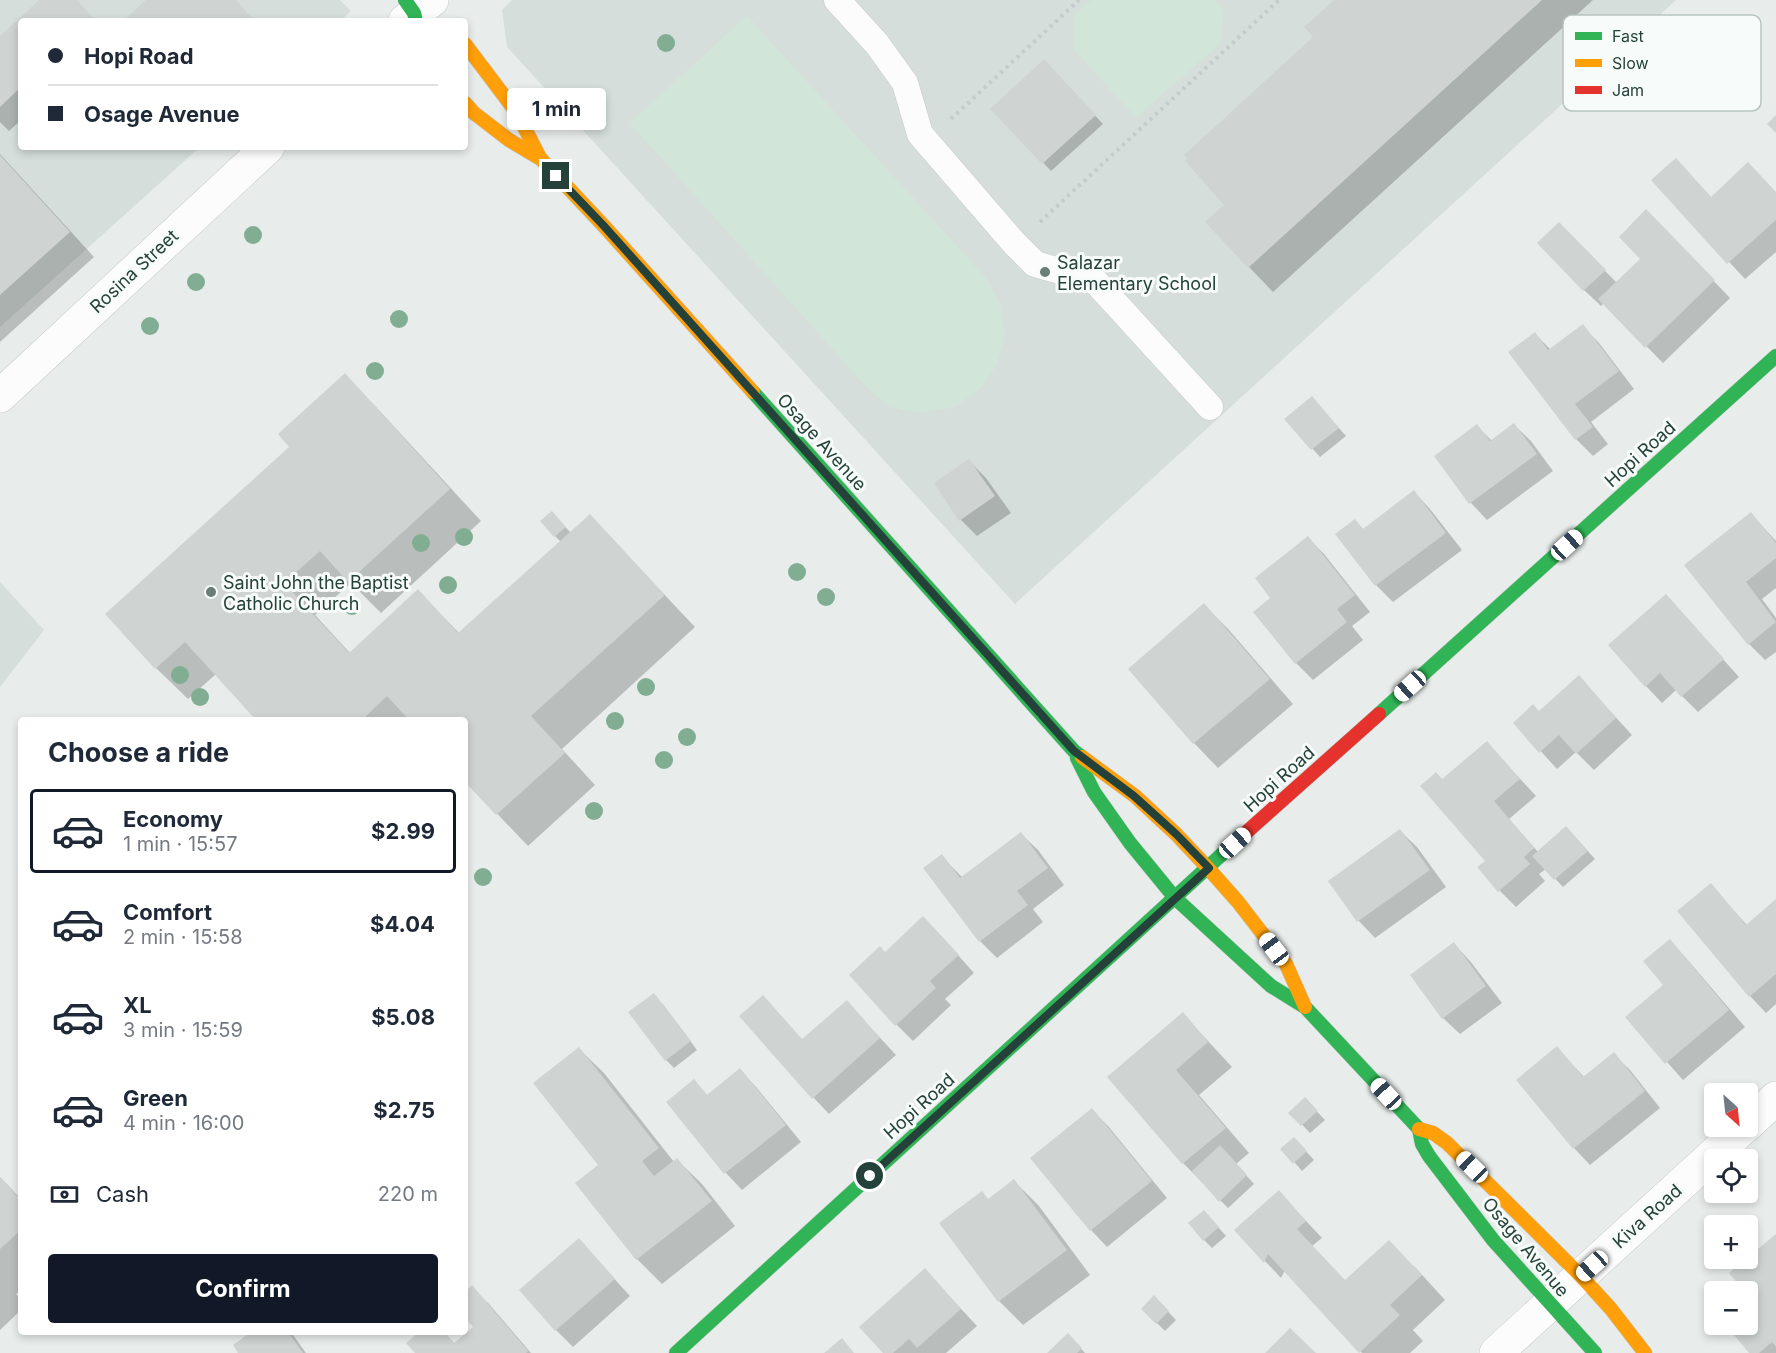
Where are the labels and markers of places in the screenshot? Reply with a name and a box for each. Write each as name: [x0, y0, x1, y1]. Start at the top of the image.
place label: Salazar Elementary School: [1057, 252, 1216, 294]
marker: Salazar Elementary School: [1038, 265, 1052, 279]
place label: Saint John the Baptist Catholic Church: [223, 572, 409, 614]
marker: Saint John the Baptist Catholic Church: [204, 585, 218, 599]

